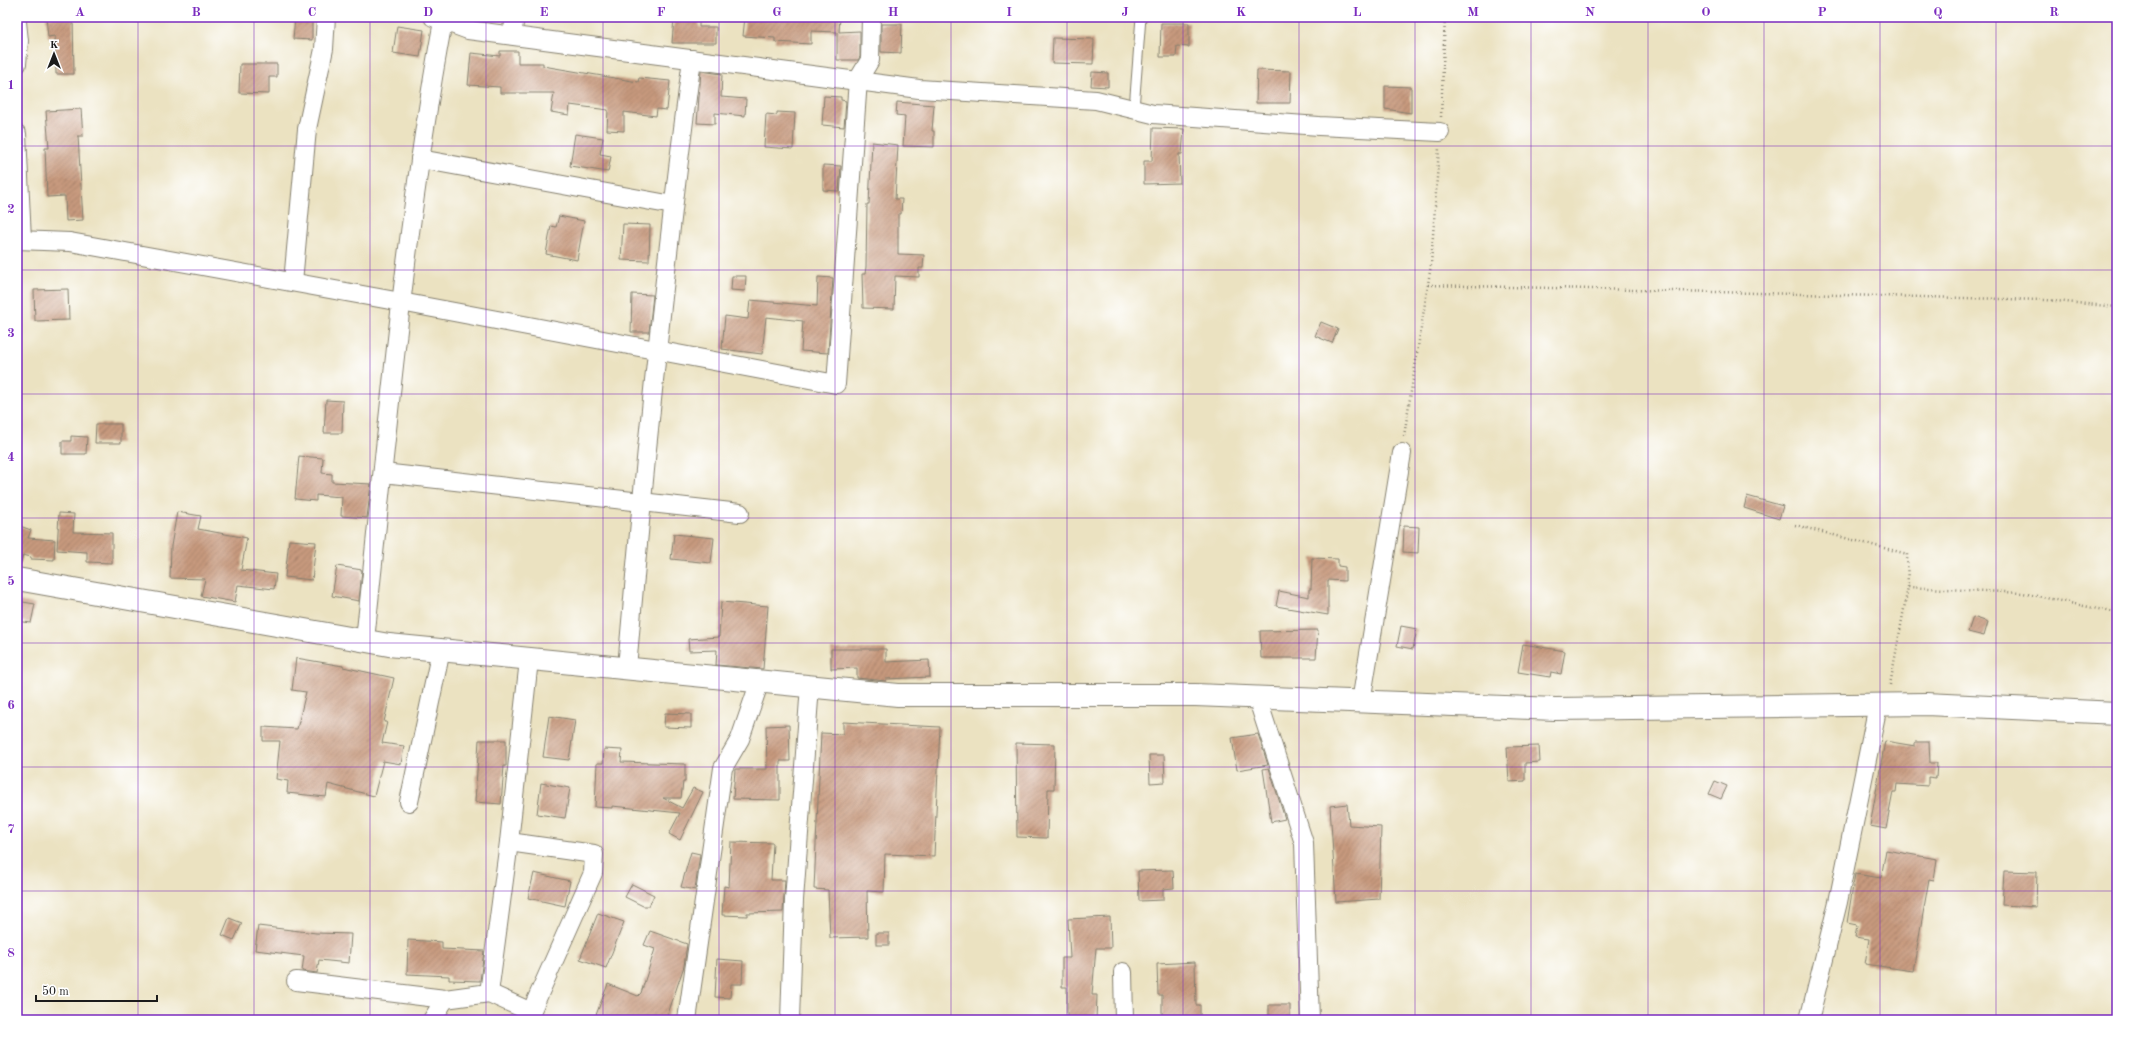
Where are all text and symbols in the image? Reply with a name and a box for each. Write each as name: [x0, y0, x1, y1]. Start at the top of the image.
text: A: [75, 6, 85, 19]
text: B: [191, 6, 201, 19]
text: C: [308, 6, 316, 19]
text: D: [423, 6, 433, 19]
text: E: [540, 6, 549, 19]
text: F: [657, 6, 666, 19]
text: G: [772, 6, 782, 19]
text: H: [888, 6, 899, 19]
text: I: [1006, 6, 1012, 19]
text: J: [1121, 6, 1129, 19]
text: K: [1236, 6, 1246, 19]
text: L: [1353, 6, 1362, 19]
text: M: [1467, 6, 1479, 19]
text: N: [1585, 6, 1595, 19]
text: O: [1701, 6, 1711, 19]
text: P: [1817, 6, 1827, 19]
text: Q: [1933, 6, 1943, 19]
text: R: [2049, 6, 2059, 19]
north arrow: [34, 34, 74, 74]
text: K: [50, 40, 59, 51]
text: 1: [7, 79, 15, 92]
text: 2: [7, 203, 15, 216]
text: 3: [7, 327, 15, 340]
text: 4: [7, 451, 15, 464]
text: 5: [7, 575, 15, 588]
text: 6: [7, 699, 15, 712]
text: 7: [7, 823, 15, 836]
text: 8: [7, 947, 15, 960]
scale bar: [36, 977, 157, 1003]
text: 50 m: [42, 985, 69, 998]

